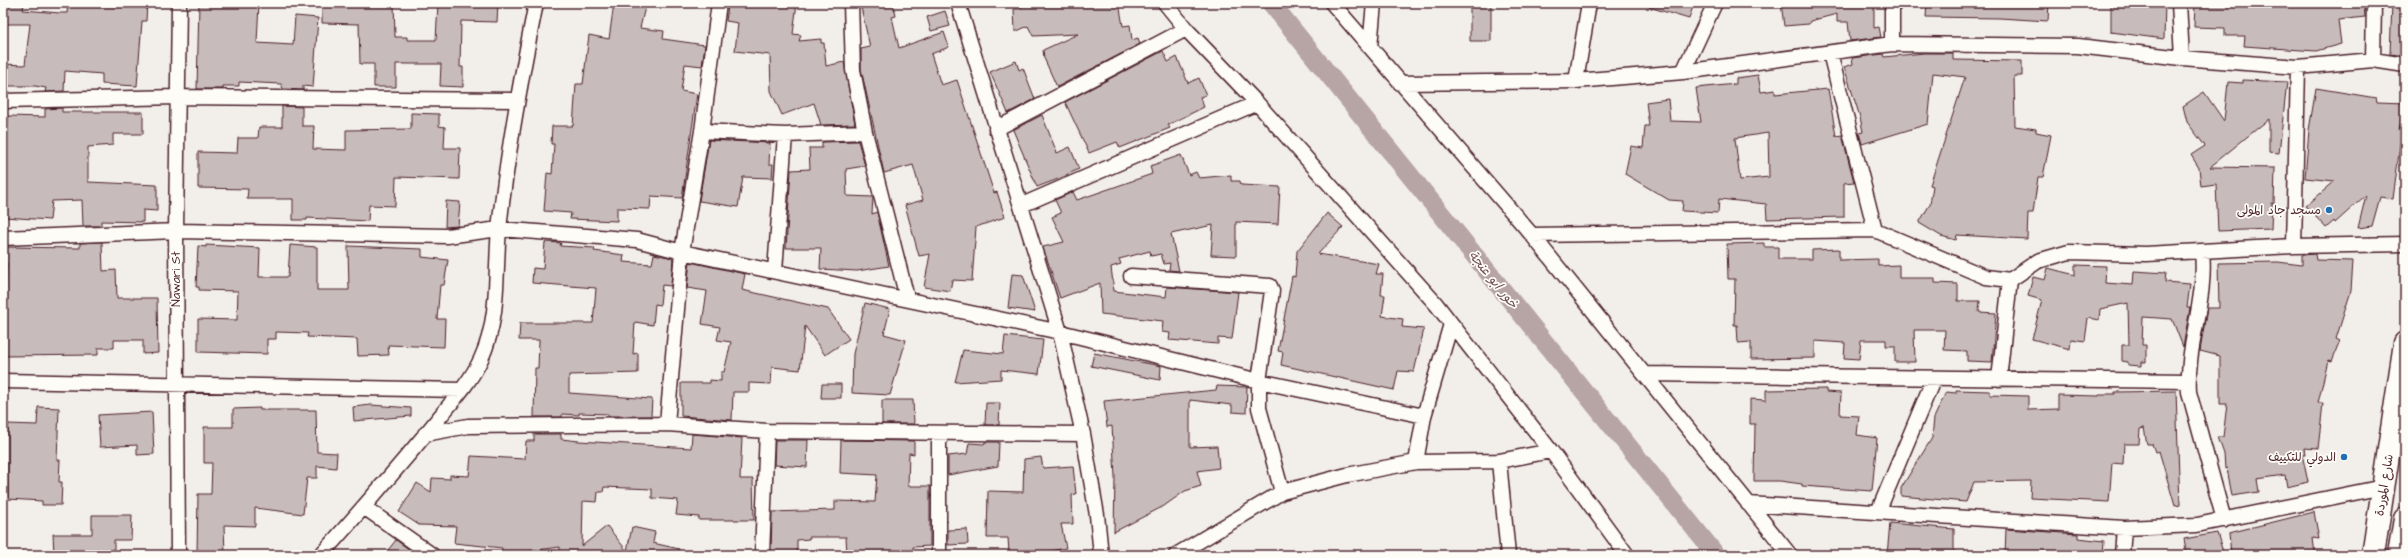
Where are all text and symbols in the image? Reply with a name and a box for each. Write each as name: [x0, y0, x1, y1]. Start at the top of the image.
place label: مسجد جاد المولى: [2237, 202, 2321, 219]
marker: مسجد جاد المولى: [2324, 205, 2334, 215]
water label: خور ابو عنجة: [1464, 247, 1523, 313]
street label: Nawari St: [168, 251, 185, 307]
place label: الدولي للتكييف: [2268, 449, 2336, 468]
marker: الدولي للتكييف: [2339, 452, 2349, 462]
street label: شارع الموردة: [2371, 453, 2398, 517]

